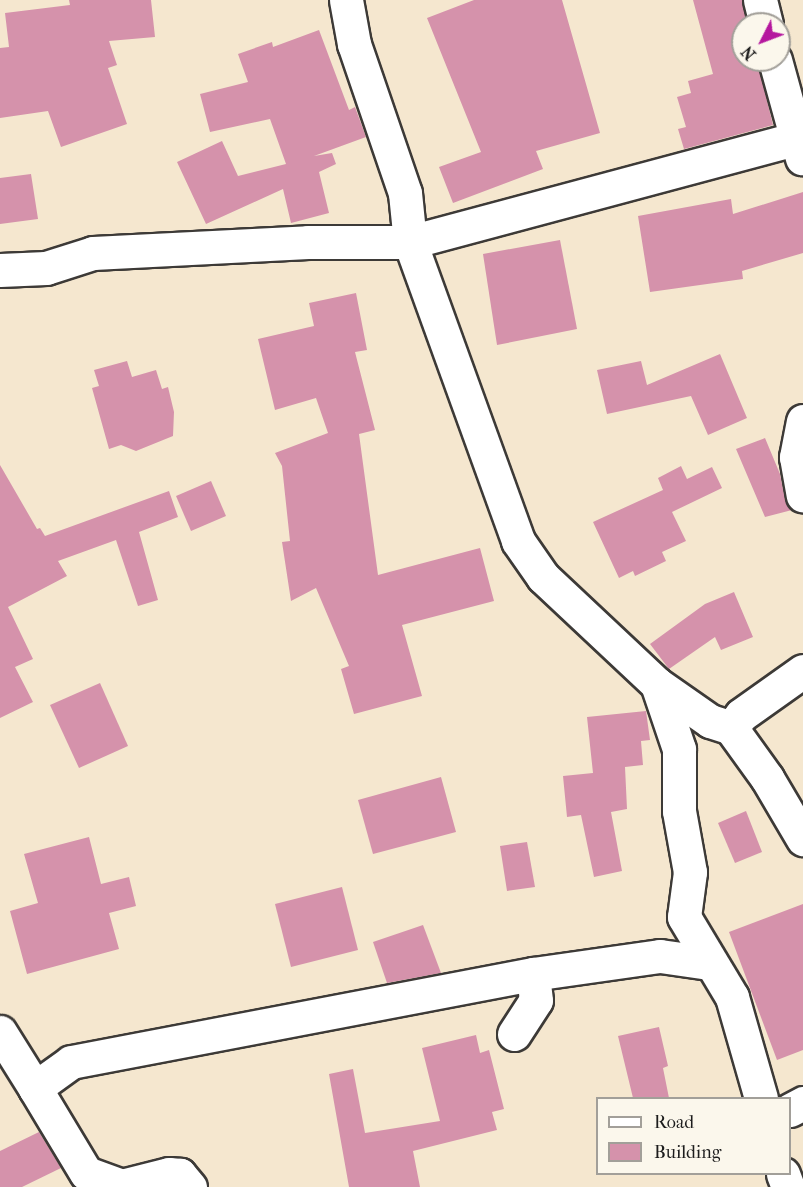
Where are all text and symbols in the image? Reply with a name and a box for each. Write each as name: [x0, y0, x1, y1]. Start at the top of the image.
north arrow: [731, 12, 791, 72]
text: N: [738, 42, 760, 64]
legend: [596, 1097, 791, 1175]
text: Road: [654, 1112, 694, 1133]
text: Building: [654, 1142, 721, 1163]

